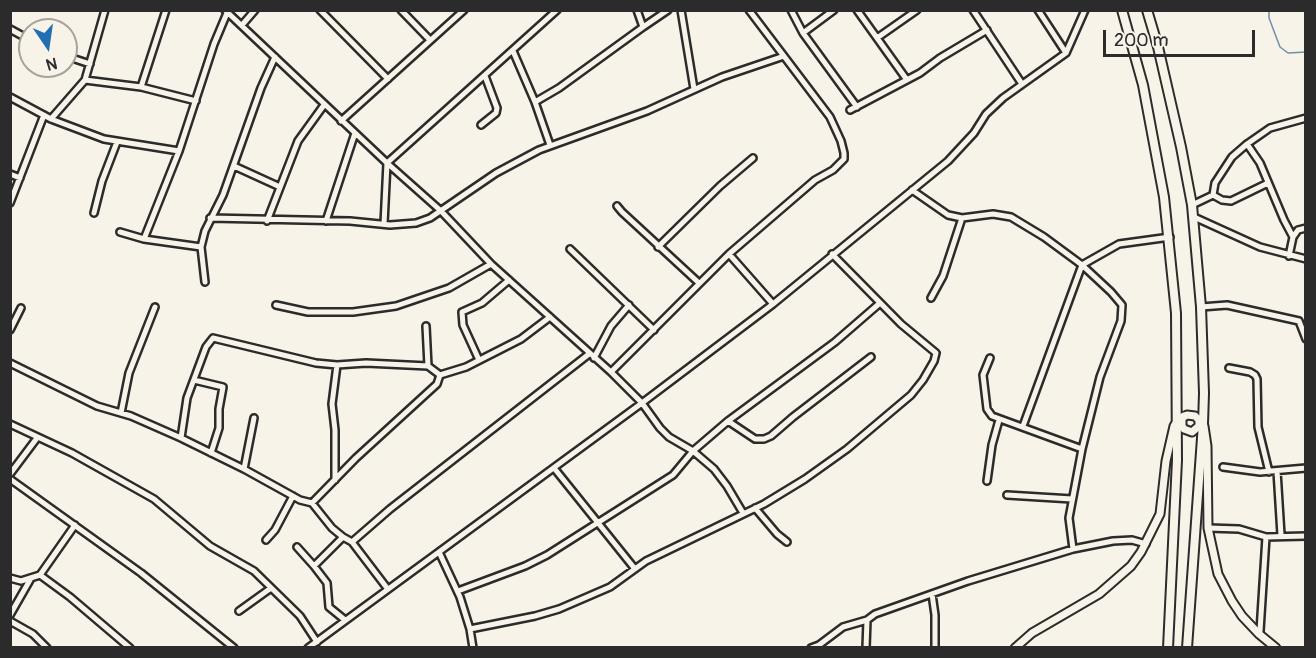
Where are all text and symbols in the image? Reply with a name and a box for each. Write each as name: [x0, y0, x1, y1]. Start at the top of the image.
north arrow: [18, 18, 78, 78]
scale bar: [1106, 18, 1258, 56]
text: 200 m: [1114, 29, 1169, 52]
text: N: [44, 53, 59, 75]

